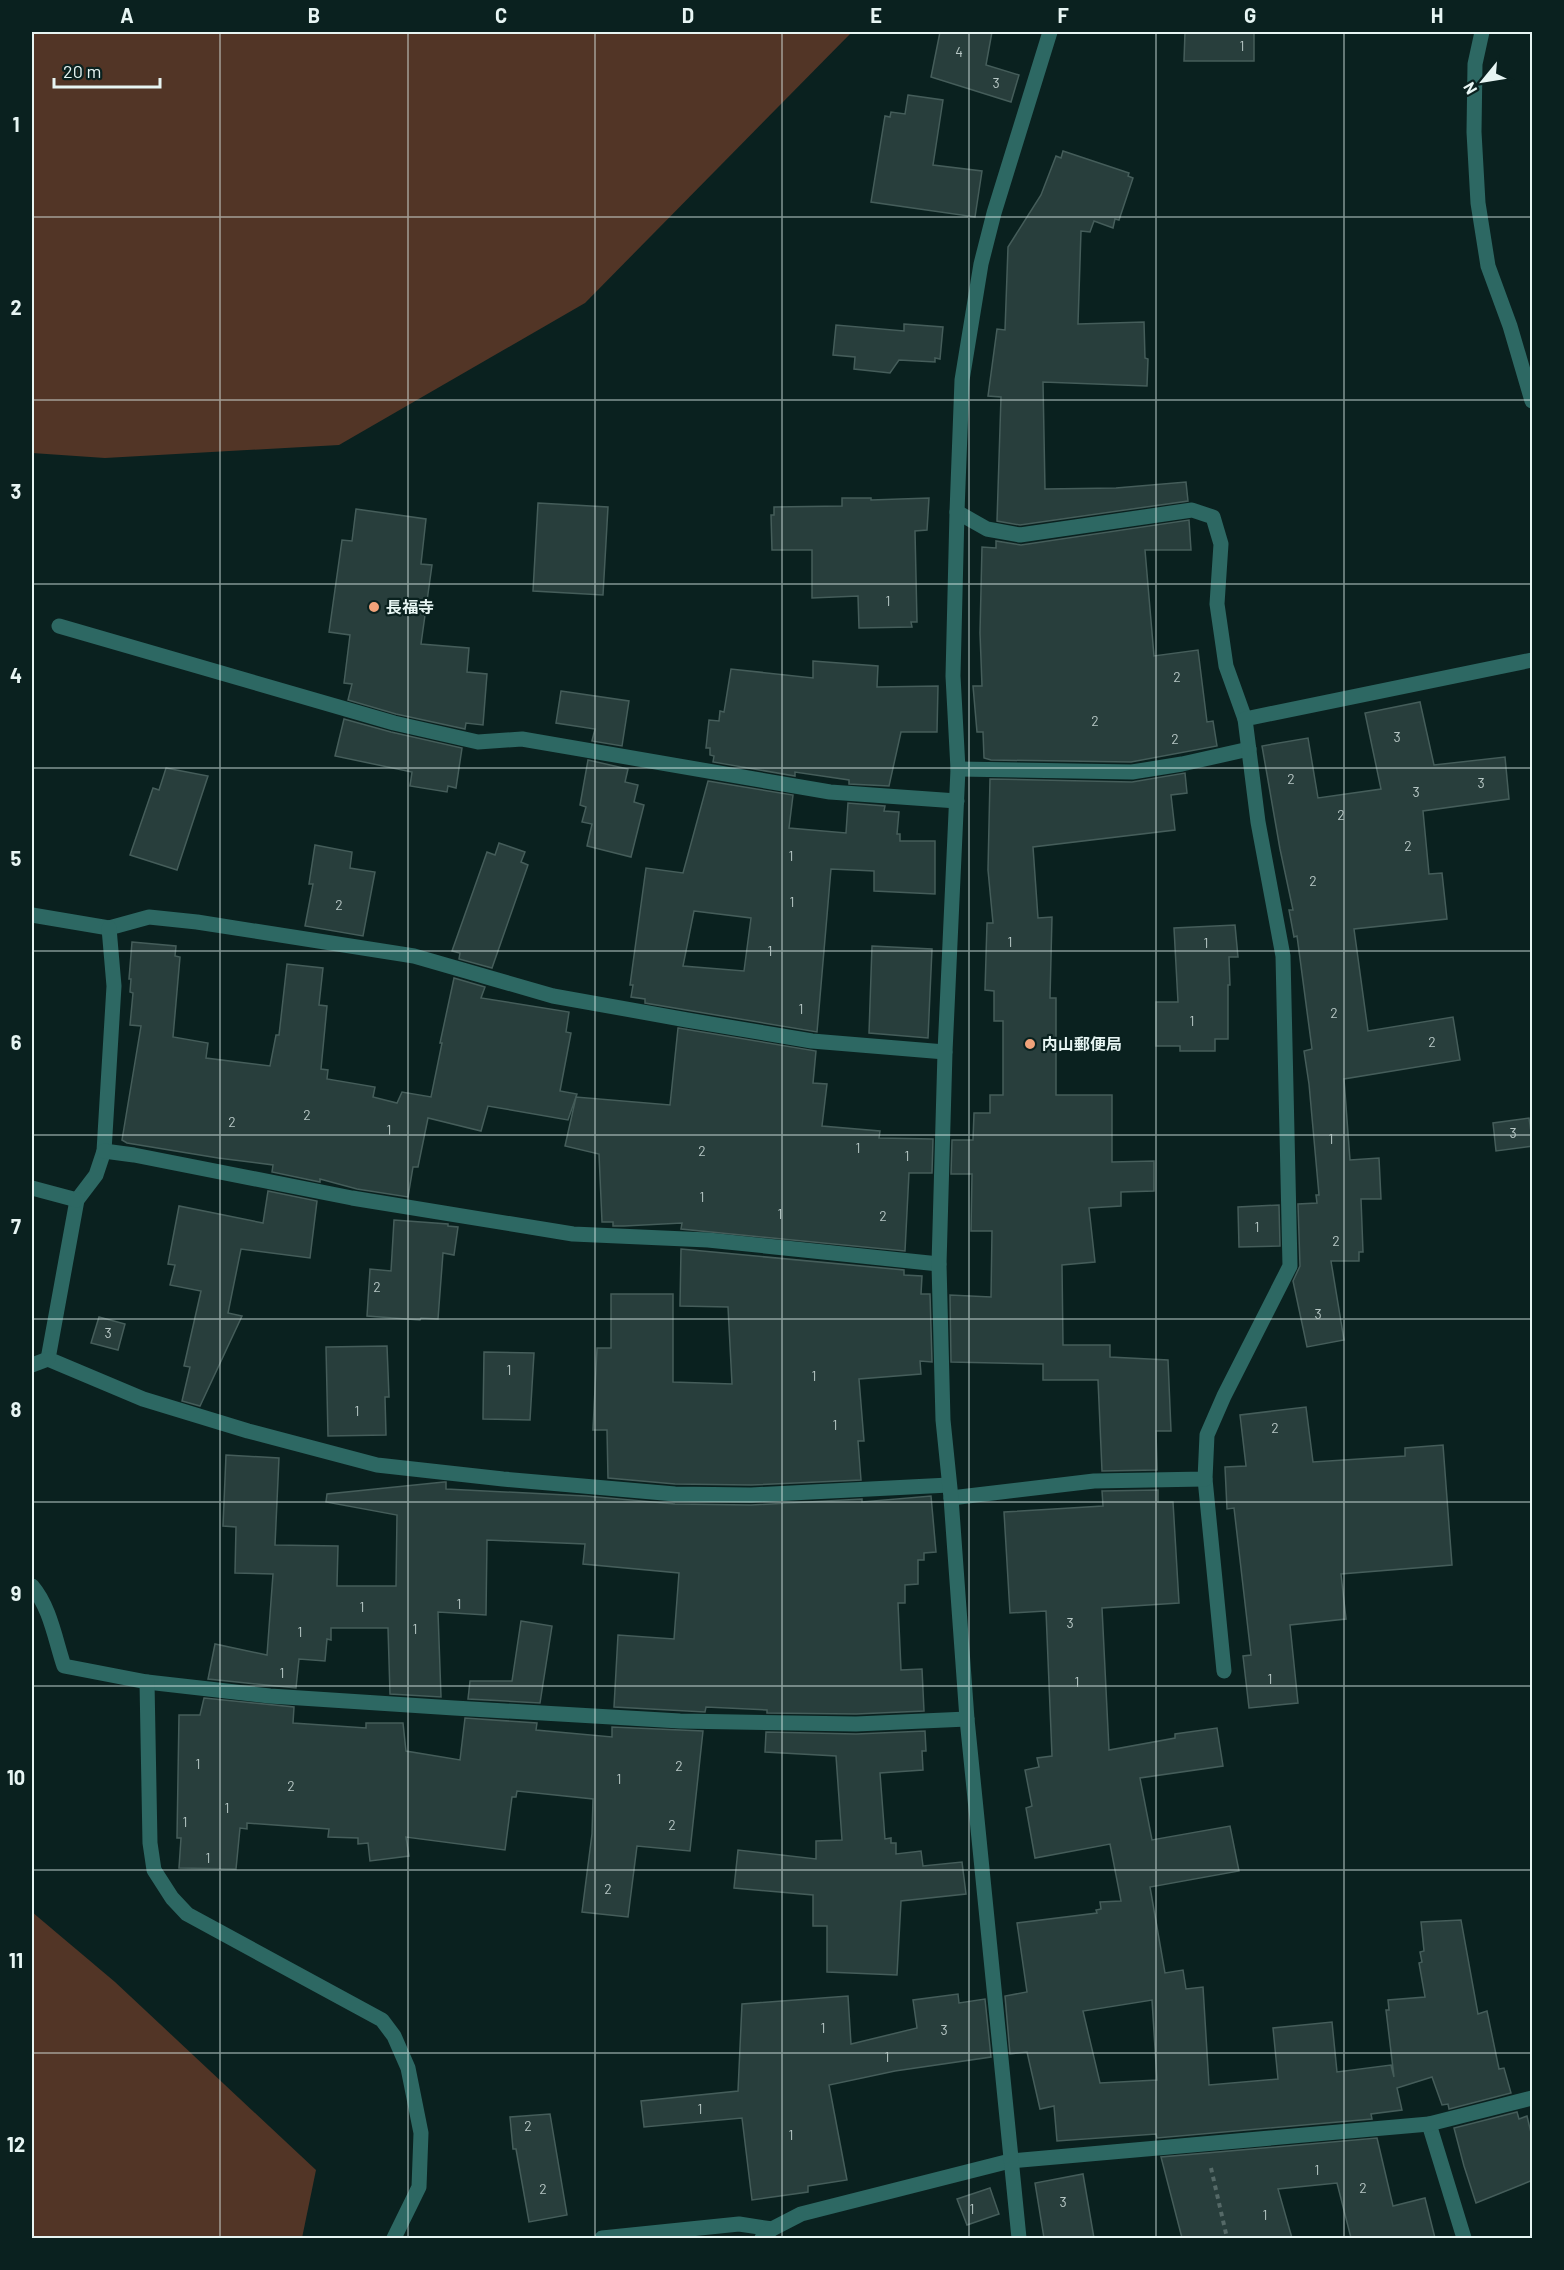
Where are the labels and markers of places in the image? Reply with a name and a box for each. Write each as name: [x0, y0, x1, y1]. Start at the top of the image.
place label: 長福寺: [386, 597, 434, 616]
marker: 長福寺: [367, 600, 381, 614]
place label: 内山郵便局: [1042, 1034, 1122, 1053]
marker: 内山郵便局: [1023, 1037, 1037, 1051]

